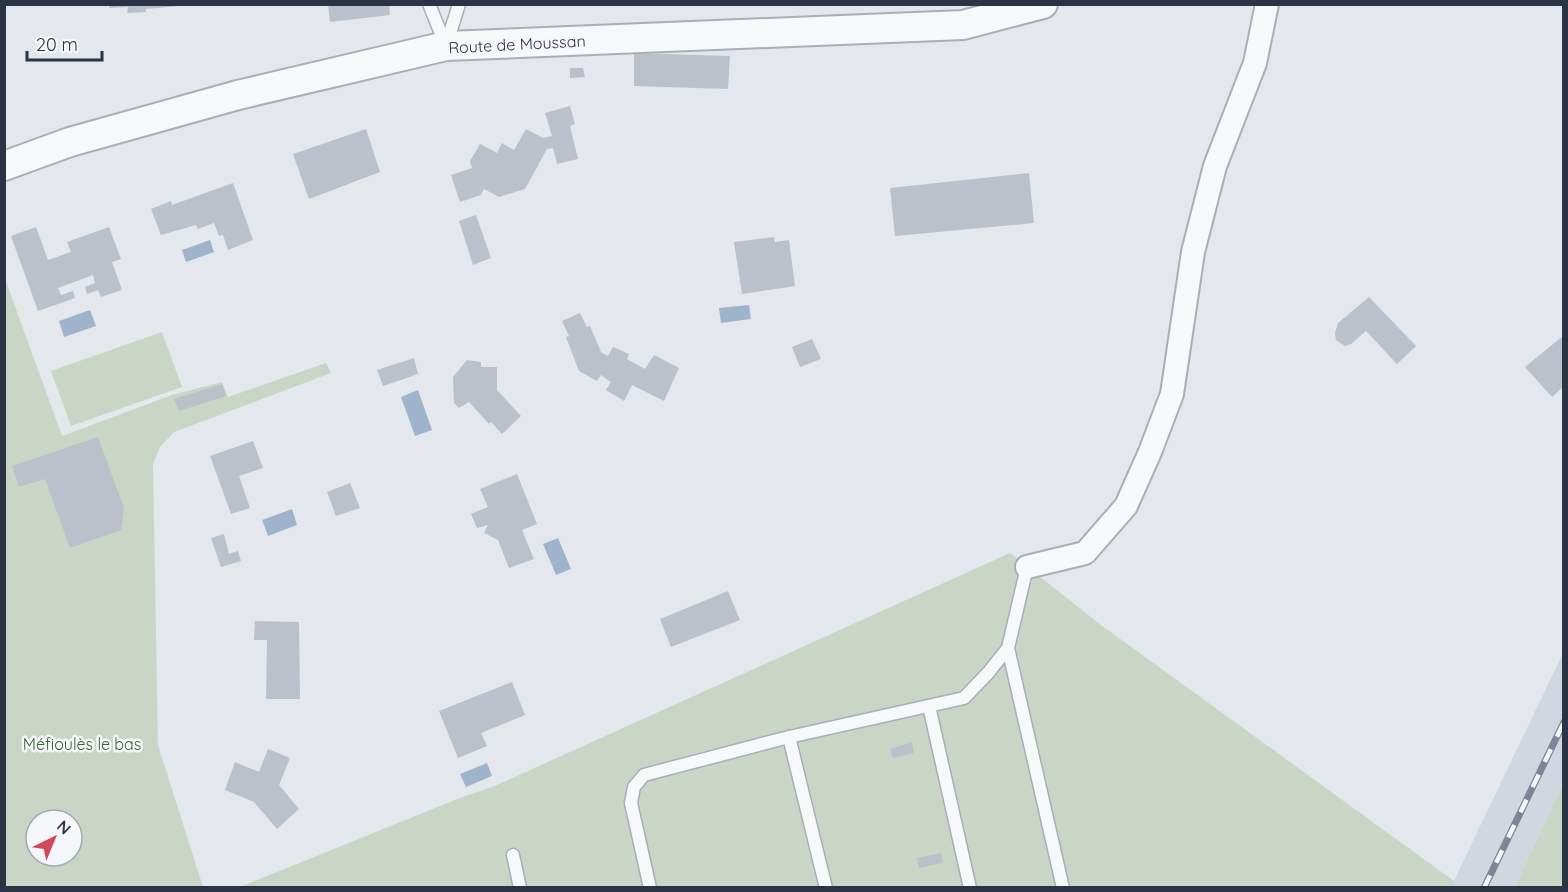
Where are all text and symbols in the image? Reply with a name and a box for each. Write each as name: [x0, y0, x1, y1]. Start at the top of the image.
scale bar: [27, 24, 102, 62]
street label: Route de Moussan: [448, 30, 586, 58]
text: 20 m: [36, 33, 78, 56]
park label: Méfioulès le bas: [23, 734, 141, 754]
north arrow: [24, 808, 84, 868]
text: N: [53, 816, 75, 838]

